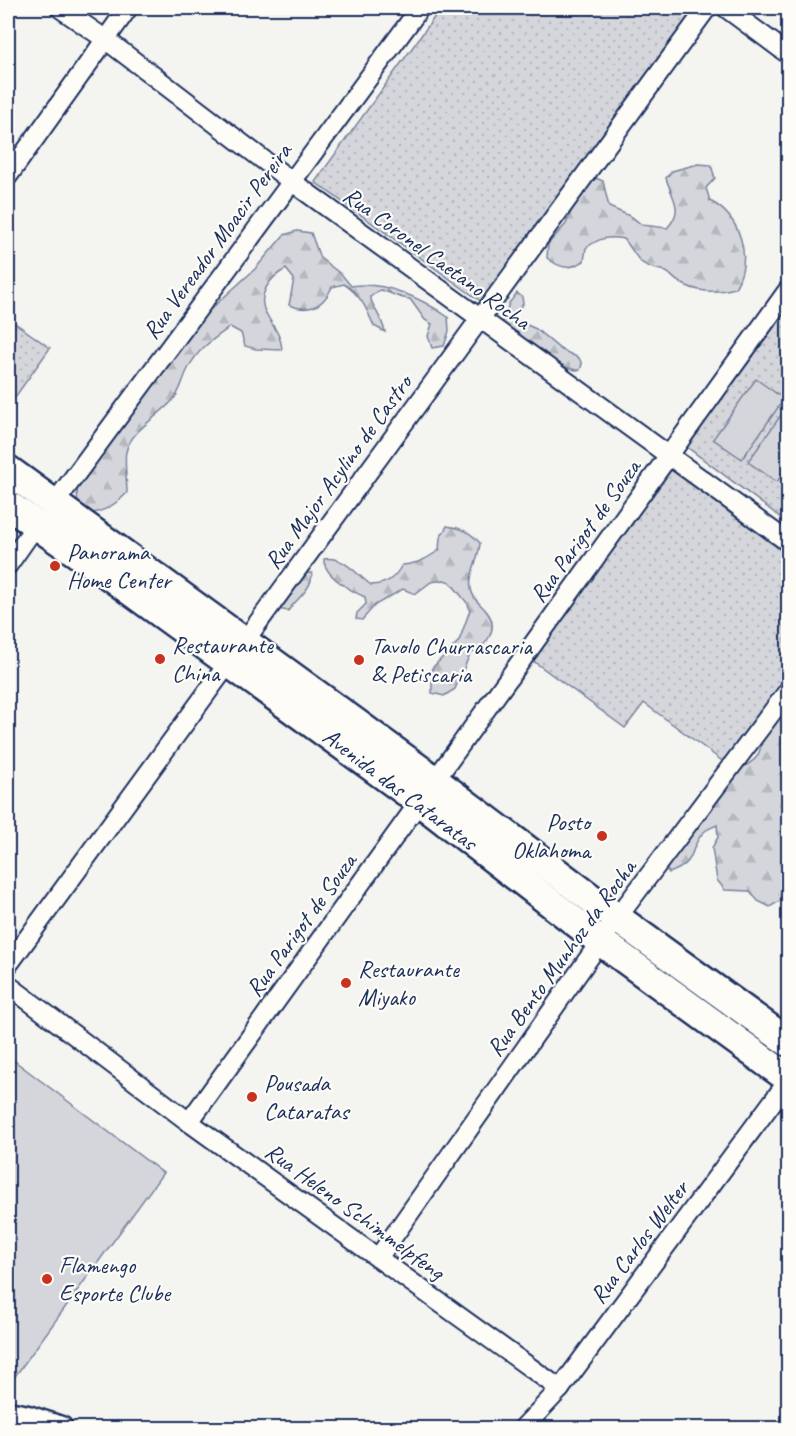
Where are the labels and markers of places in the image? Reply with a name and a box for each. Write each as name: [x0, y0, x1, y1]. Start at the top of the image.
place label: Panorama Home Center: [67, 537, 173, 595]
marker: Panorama Home Center: [48, 559, 62, 573]
place label: Restaurante China: [172, 630, 275, 688]
place label: Tavolo Churrascaria & Petiscaria: [371, 631, 533, 689]
marker: Restaurante China: [153, 652, 167, 666]
marker: Tavolo Churrascaria & Petiscaria: [352, 653, 366, 667]
place label: Posto Oklahoma: [512, 807, 593, 865]
marker: Posto Oklahoma: [595, 829, 609, 843]
place label: Restaurante Miyako: [358, 954, 461, 1012]
marker: Restaurante Miyako: [339, 976, 353, 990]
place label: Pousada Cataratas: [264, 1068, 351, 1126]
marker: Pousada Cataratas: [245, 1090, 259, 1104]
place label: Flamengo Esporte Clube: [59, 1250, 172, 1308]
marker: Flamengo Esporte Clube: [40, 1272, 54, 1286]

